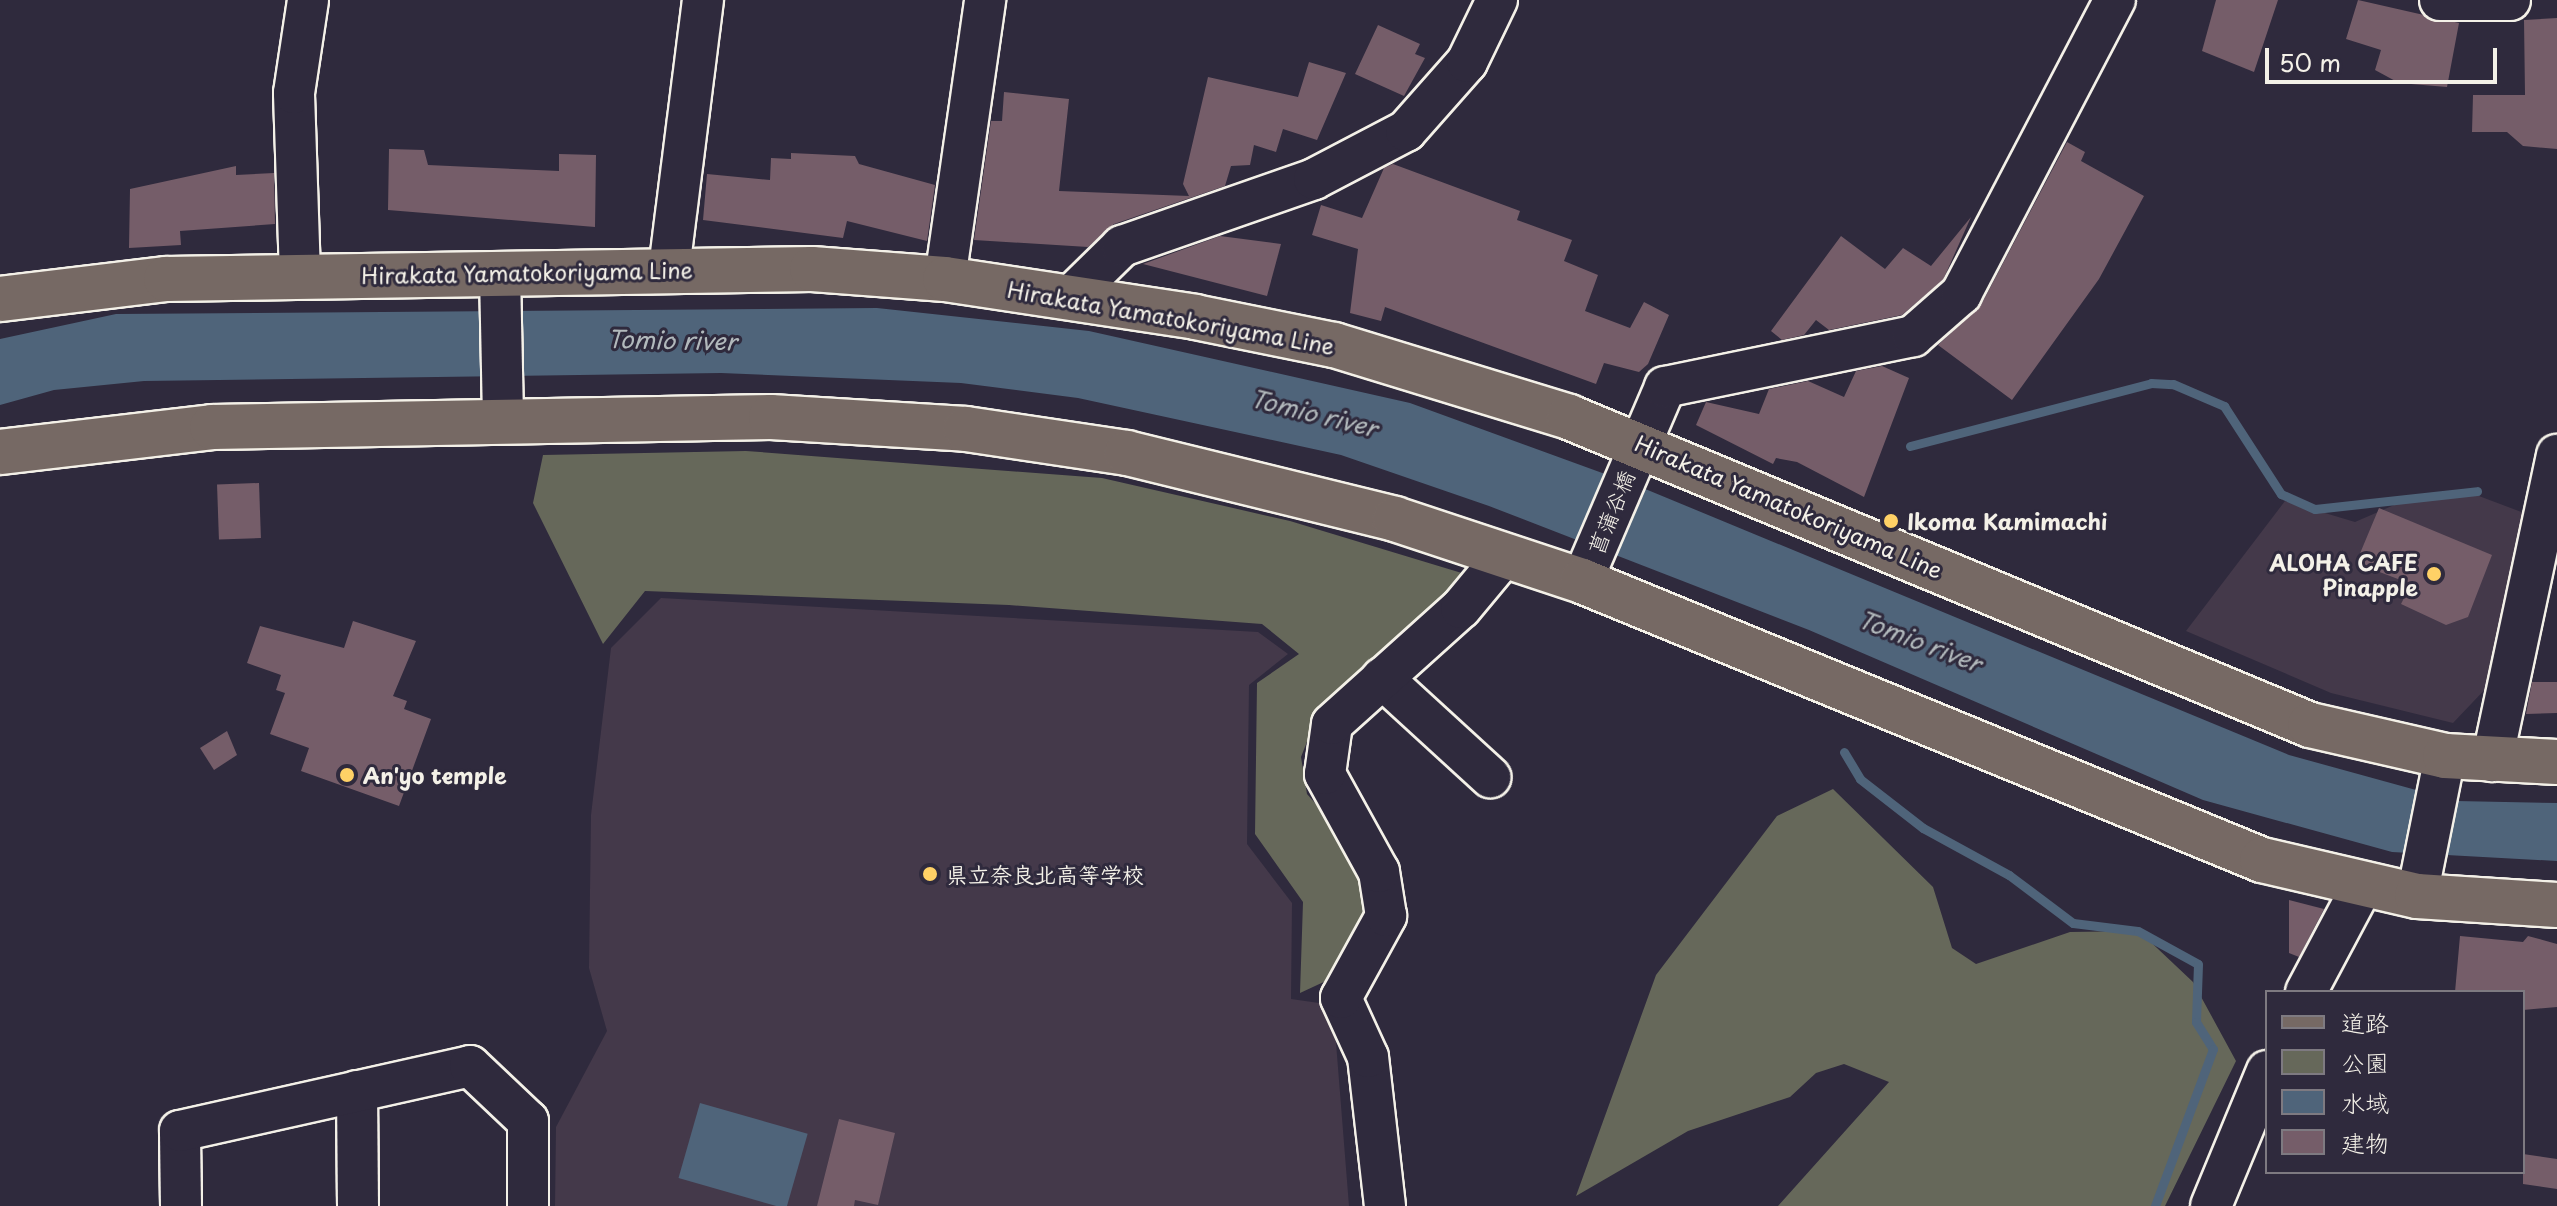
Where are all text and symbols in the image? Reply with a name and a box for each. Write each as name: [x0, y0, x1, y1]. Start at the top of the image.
scale bar: [2269, 32, 2501, 82]
text: 50 m: [2279, 44, 2341, 80]
street label: Hirakata Yamatokoriyama Line: [360, 256, 694, 288]
street label: Hirakata Yamatokoriyama Line: [1004, 275, 1338, 359]
water label: Tomio river: [607, 324, 737, 356]
water label: Tomio river: [1248, 383, 1380, 443]
street label: Hirakata Yamatokoriyama Line: [1630, 429, 1948, 583]
street label: 菖蒲谷橋: [1581, 466, 1639, 558]
place label: Ikoma Kamimachi: [1907, 508, 2108, 534]
marker: Ikoma Kamimachi: [1882, 512, 1900, 530]
place label: ALOHA CAFE Pinapple: [2269, 548, 2418, 600]
marker: ALOHA CAFE Pinapple: [2425, 565, 2443, 583]
water label: Tomio river: [1854, 604, 1986, 678]
place label: An'yo temple: [363, 762, 508, 788]
marker: An'yo temple: [338, 766, 356, 784]
place label: 県立奈良北高等学校: [946, 861, 1144, 887]
marker: 県立奈良北高等学校: [921, 865, 939, 883]
legend: [2265, 990, 2525, 1174]
text: 道路: [2341, 1004, 2389, 1040]
text: 公園: [2341, 1044, 2389, 1080]
text: 水域: [2341, 1084, 2389, 1120]
text: 建物: [2341, 1124, 2389, 1160]

